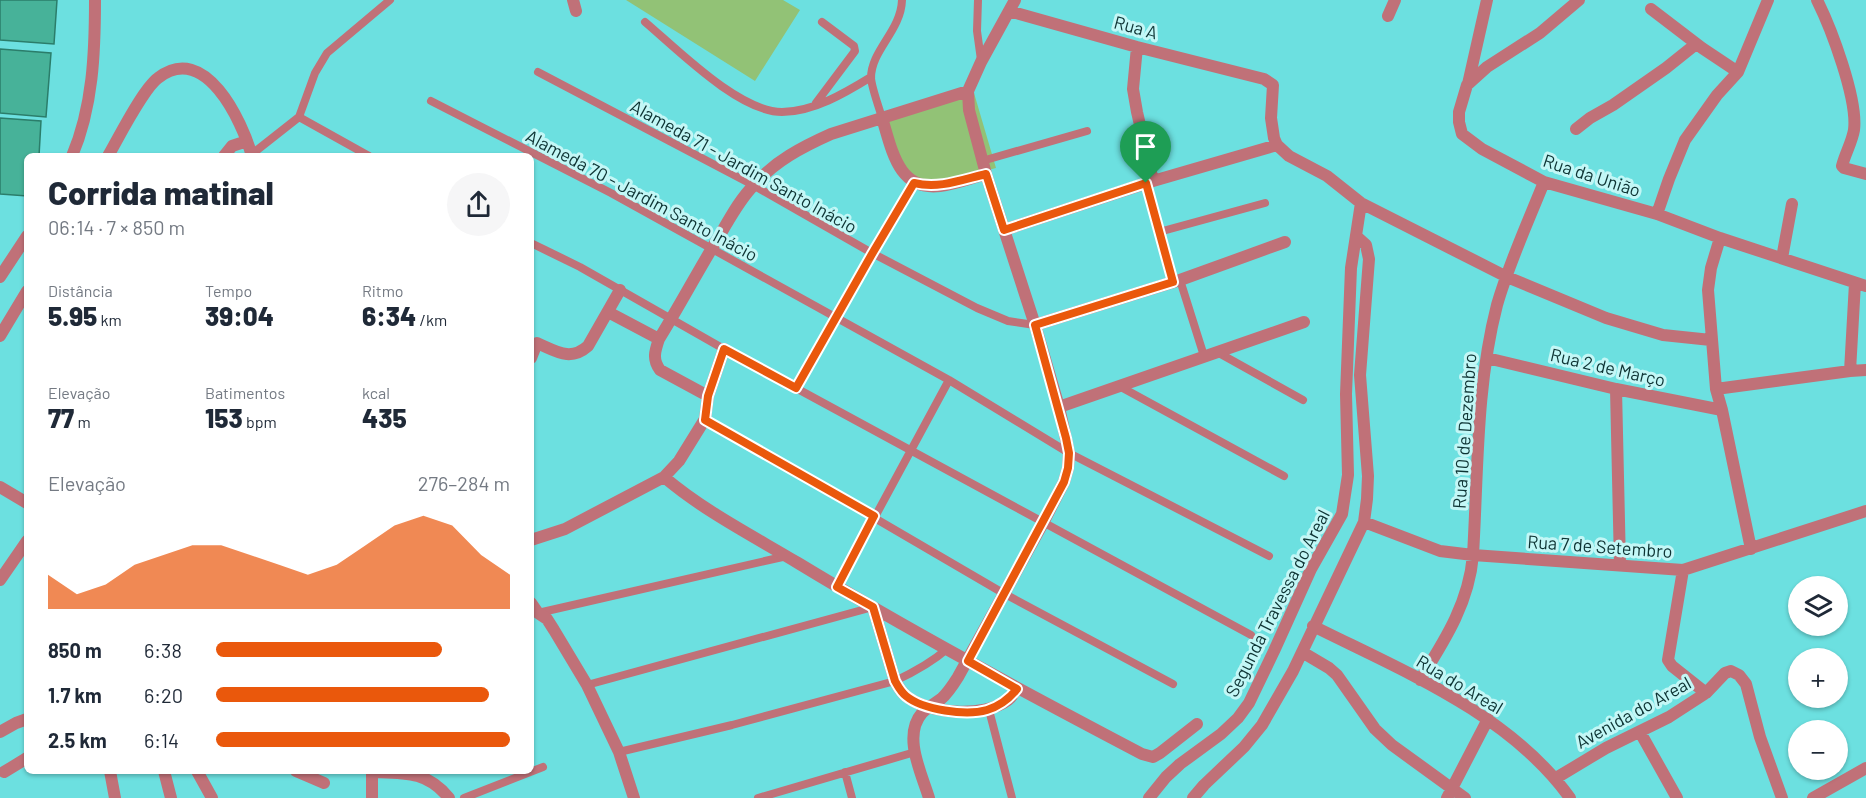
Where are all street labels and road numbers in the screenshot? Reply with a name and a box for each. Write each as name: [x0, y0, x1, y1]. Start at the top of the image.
street label: Rua A: [1112, 11, 1160, 43]
street label: Alameda 71 - Jardim Santo Inácio: [627, 94, 861, 238]
street label: Alameda 70 - Jardim Santo Inácio: [522, 124, 762, 266]
street label: Rua da União: [1541, 149, 1643, 201]
street label: Rua 2 de Março: [1548, 343, 1668, 391]
street label: Rua 10 de Dezembro: [1448, 353, 1480, 509]
street label: Segunda Travessa do Areal: [1220, 506, 1334, 700]
street label: Rua 7 de Setembro: [1527, 530, 1673, 562]
street label: Rua do Areal: [1413, 650, 1507, 718]
street label: Avenida do Areal: [1571, 671, 1695, 753]

